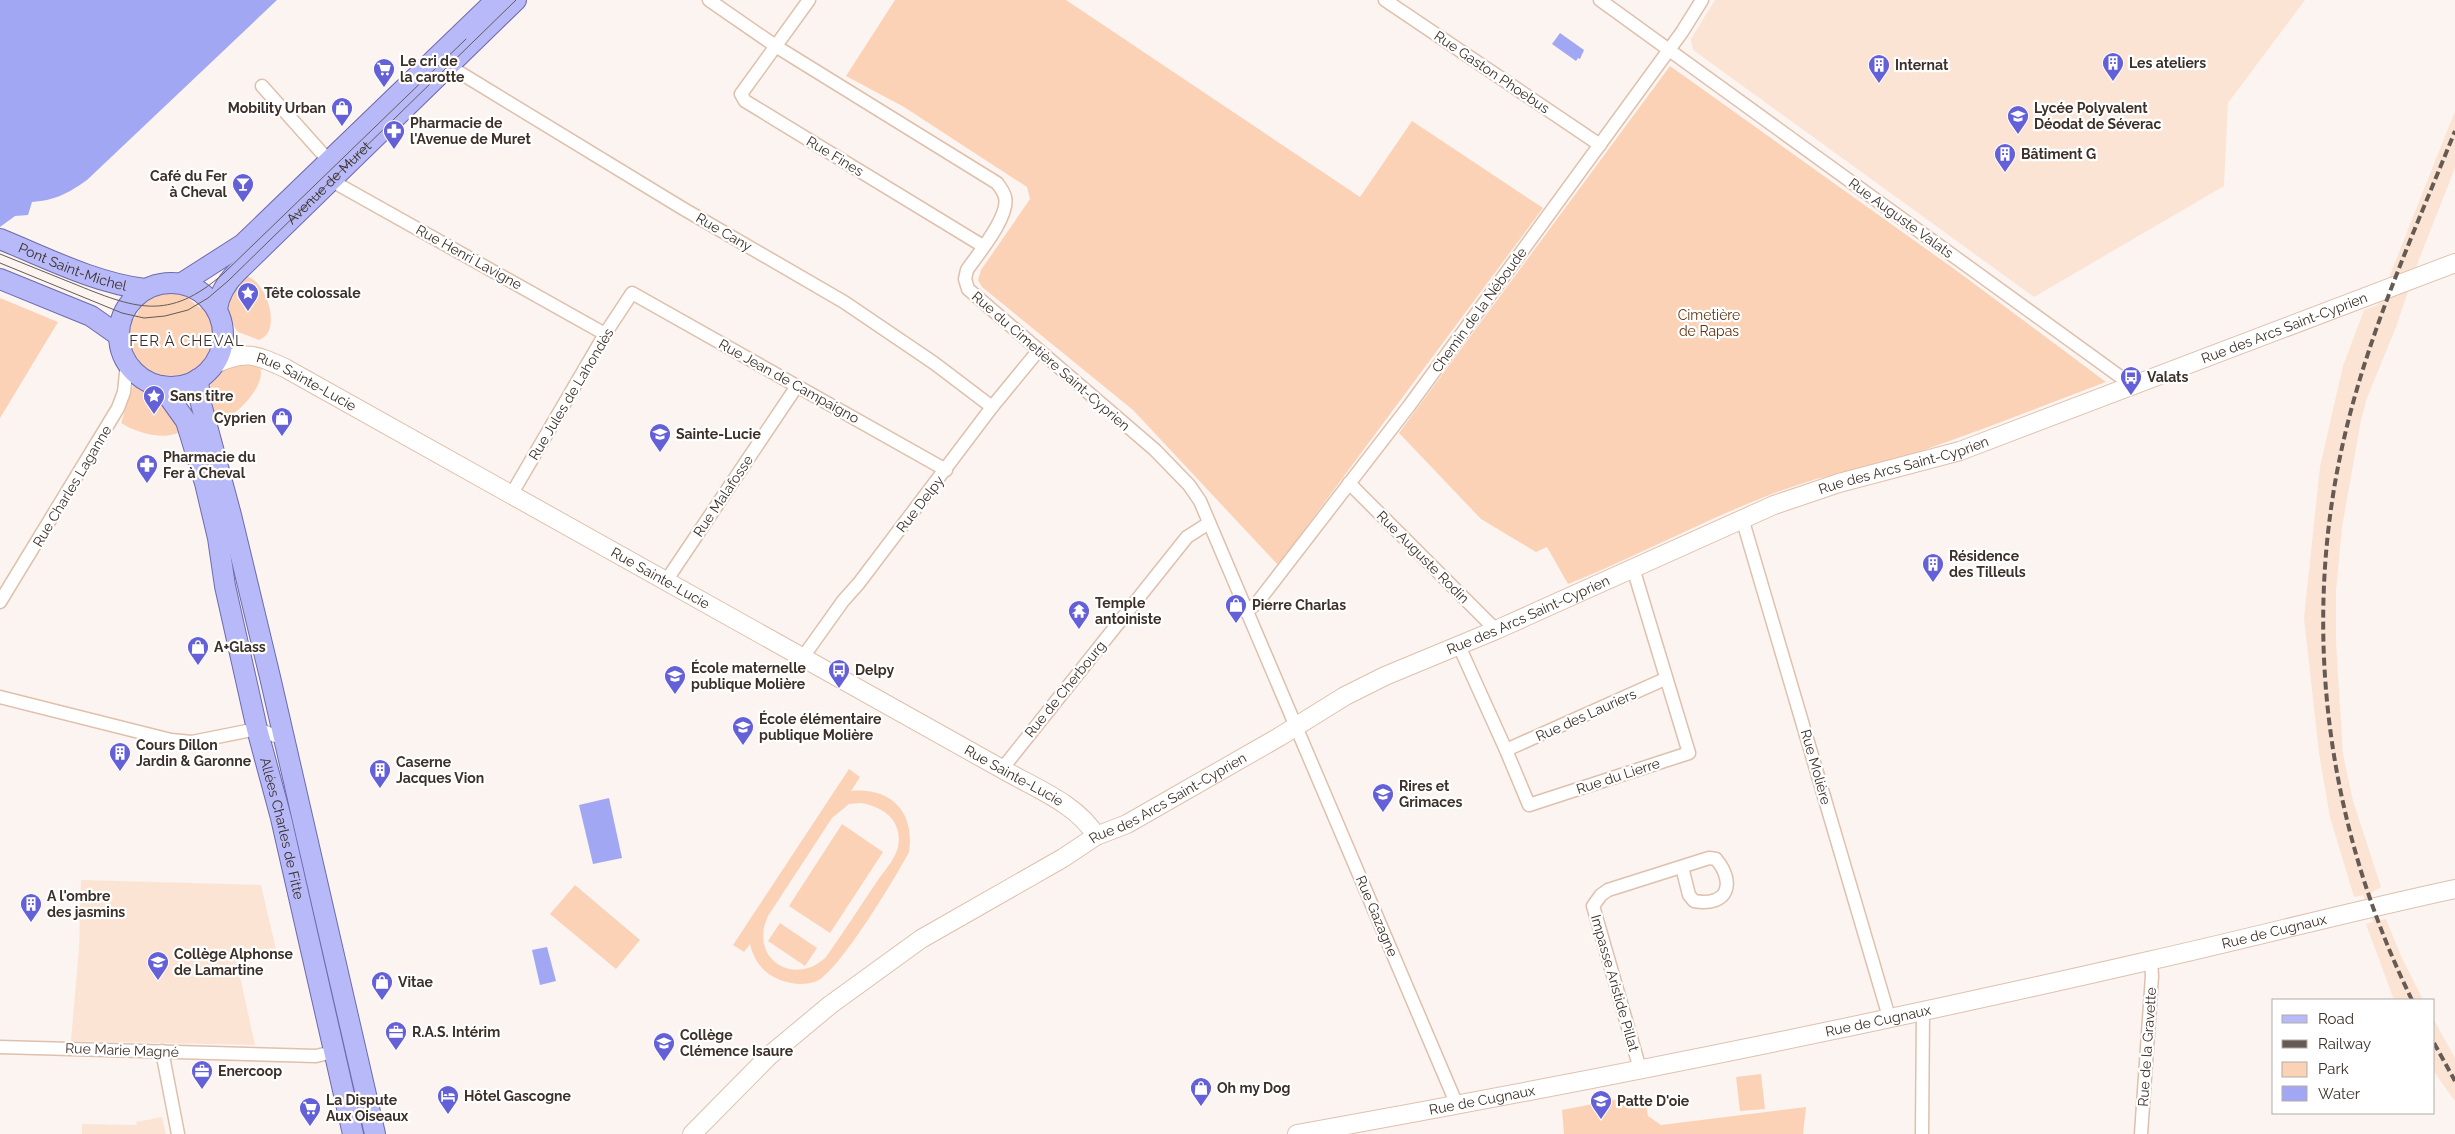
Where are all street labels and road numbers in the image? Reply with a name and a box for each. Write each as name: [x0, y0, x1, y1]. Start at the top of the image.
street label: Rue Gaston Phoebus: [1431, 28, 1553, 117]
street label: Rue Fines: [804, 133, 867, 179]
street label: Avenue de Muret: [283, 138, 374, 227]
street label: Rue Auguste Valats: [1846, 175, 1957, 261]
street label: Rue Cany: [693, 210, 755, 255]
street label: Rue Henri Lavigne: [413, 221, 525, 293]
street label: Pont Saint-Michel: [16, 240, 128, 294]
street label: Chemin de la Néboude: [1428, 245, 1530, 375]
street label: Rue du Cimetière Saint-Cyprien: [969, 288, 1133, 434]
street label: Rue des Arcs Saint-Cyprien: [2199, 289, 2369, 367]
street label: Rue Jules de Lahondès: [525, 325, 617, 463]
street label: Rue Jean de Campaigno: [716, 336, 862, 426]
street label: Rue Sainte-Lucie: [254, 349, 359, 414]
street label: Rue Charles Laganne: [29, 423, 115, 549]
street label: Rue des Arcs Saint-Cyprien: [1816, 433, 1991, 497]
street label: Rue Malafosse: [690, 452, 756, 540]
street label: Rue Delpy: [893, 472, 947, 535]
street label: Rue Auguste Rodin: [1374, 508, 1472, 606]
street label: Rue Sainte-Lucie: [608, 544, 713, 612]
street label: Rue des Arcs Saint-Cyprien: [1444, 572, 1612, 658]
street label: Rue de Cherbourg: [1021, 638, 1109, 740]
street label: Rue des Lauriers: [1533, 686, 1639, 744]
street label: Rue Molière: [1798, 727, 1834, 807]
street label: Rue Sainte-Lucie: [962, 742, 1067, 809]
street label: Rue des Arcs Saint-Cyprien: [1086, 749, 1249, 846]
street label: Rue du Lierre: [1574, 755, 1662, 797]
street label: Allées Charles de Fitte: [257, 756, 307, 901]
street label: Rue Gazagne: [1353, 873, 1401, 959]
street label: Rue de Cugnaux: [2220, 911, 2328, 952]
street label: Impasse Aristide Pillat: [1588, 913, 1642, 1054]
street label: Rue de la Gravette: [2135, 987, 2159, 1107]
street label: Rue de Cugnaux: [1824, 1002, 1932, 1040]
street label: Rue Marie Magné: [65, 1040, 179, 1060]
street label: Rue de Cugnaux: [1428, 1082, 1536, 1118]

